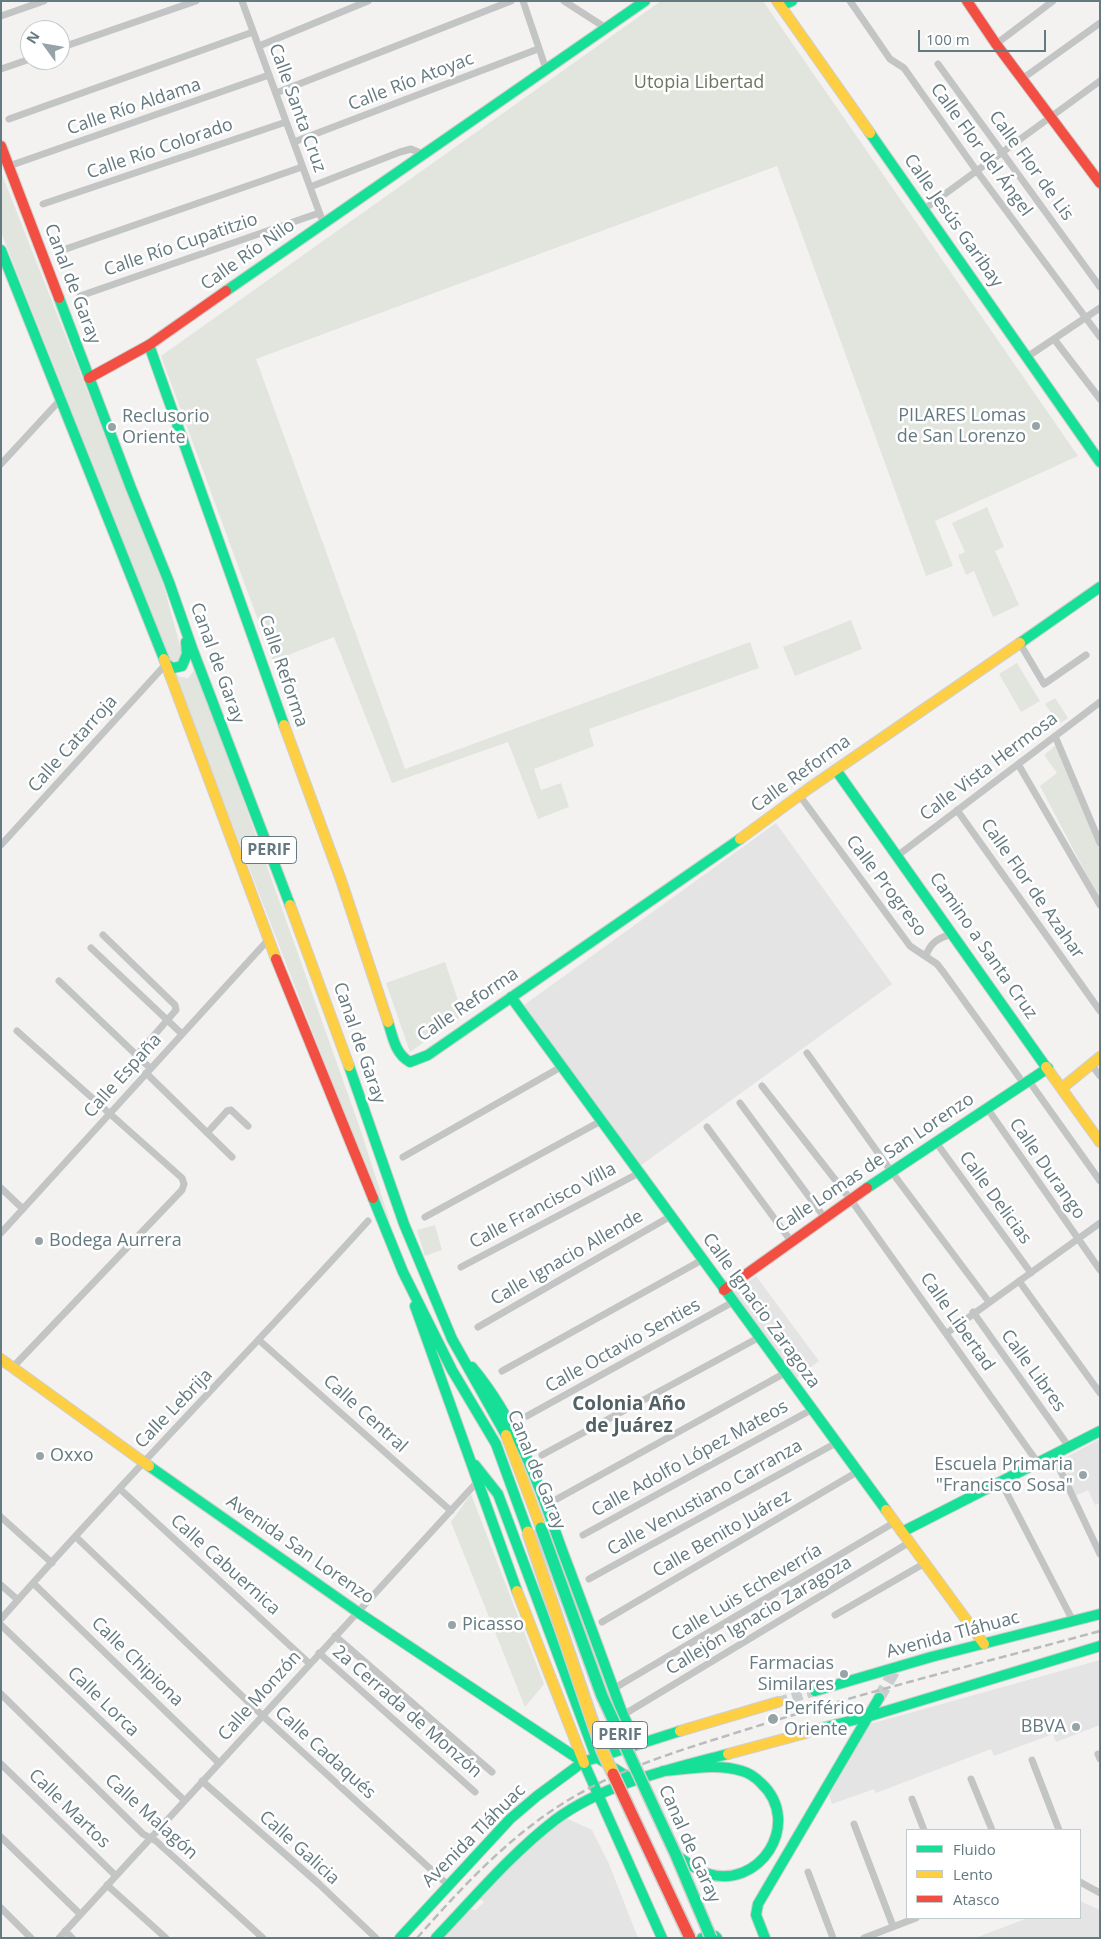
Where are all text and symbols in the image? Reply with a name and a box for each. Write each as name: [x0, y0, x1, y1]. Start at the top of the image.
north arrow: [20, 20, 70, 70]
scale bar: [921, 20, 1048, 52]
text: N: [22, 27, 44, 47]
text: 100 m: [926, 29, 970, 49]
street label: Calle Santa Cruz: [264, 41, 330, 175]
street label: Calle Río Atoyac: [345, 48, 477, 116]
park label: Utopia Libertad: [634, 72, 764, 94]
street label: Calle Río Aldama: [64, 74, 204, 140]
street label: Calle Flor del Ángel: [926, 79, 1036, 221]
street label: Calle Flor de Lis: [984, 107, 1078, 225]
street label: Calle Río Colorado: [84, 114, 236, 184]
street label: Calle Jesús Garibay: [899, 150, 1007, 292]
street label: Calle Río Cupatitzio: [101, 209, 261, 281]
street label: Calle Río Nilo: [197, 215, 299, 295]
street label: Canal de Garay: [39, 221, 105, 347]
place label: PILARES Lomas de San Lorenzo: [897, 405, 1026, 448]
place label: Reclusorio Oriente: [122, 406, 210, 448]
marker: PILARES Lomas de San Lorenzo: [1030, 420, 1042, 432]
marker: Reclusorio Oriente: [106, 421, 118, 433]
street label: Canal de Garay: [185, 600, 249, 726]
street label: Calle Reforma: [254, 612, 312, 730]
street label: Calle Catarroja: [24, 691, 122, 797]
street label: Calle Vista Hermosa: [916, 708, 1062, 826]
street label: Calle Reforma: [747, 731, 855, 817]
street label: Calle Flor de Azahar: [976, 815, 1088, 963]
street label: Calle Progreso: [841, 831, 931, 941]
road number: PERIF: [242, 836, 296, 864]
street label: Camino a Santa Cruz: [924, 869, 1042, 1023]
street label: Calle Reforma: [413, 963, 523, 1047]
street label: Canal de Garay: [328, 980, 390, 1106]
street label: Calle España: [80, 1029, 166, 1123]
street label: Calle Lomas de San Lorenzo: [772, 1088, 978, 1238]
street label: Calle Durango: [1004, 1114, 1090, 1224]
street label: Calle Delicias: [954, 1147, 1036, 1249]
street label: Calle Francisco Villa: [466, 1158, 620, 1254]
street label: Calle Ignacio Allende: [487, 1206, 647, 1310]
street label: Calle Ignacio Zaragoza: [697, 1229, 825, 1393]
place label: Bodega Aurrera: [49, 1230, 182, 1252]
marker: Bodega Aurrera: [33, 1235, 45, 1247]
street label: Calle Libertad: [915, 1269, 999, 1375]
street label: Calle Octavio Senties: [542, 1294, 704, 1398]
street label: Calle Libres: [996, 1326, 1070, 1416]
street label: Calle Lebrija: [131, 1365, 217, 1453]
street label: Calle Central: [318, 1371, 412, 1457]
district label: Colonia Año de Juárez: [572, 1394, 686, 1438]
street label: Calle Adolfo López Mateos: [588, 1396, 792, 1522]
street label: Canal de Garay: [502, 1407, 570, 1533]
street label: Calle Venustiano Carranza: [604, 1435, 806, 1561]
place label: Oxxo: [50, 1445, 94, 1467]
marker: Oxxo: [34, 1450, 46, 1462]
place label: Escuela Primaria "Francisco Sosa": [934, 1454, 1073, 1496]
marker: Escuela Primaria "Francisco Sosa": [1077, 1469, 1089, 1481]
street label: Calle Benito Juárez: [649, 1486, 795, 1582]
street label: Avenida San Lorenzo: [222, 1491, 378, 1609]
street label: Calle Cabuernica: [166, 1510, 284, 1620]
street label: Calle Luis Echeverría: [668, 1540, 826, 1646]
street label: Callejón Ignacio Zaragoza: [662, 1552, 856, 1680]
street label: Avenida Tláhuac: [884, 1607, 1022, 1663]
street label: Calle Chipiona: [86, 1613, 188, 1711]
place label: Picasso: [462, 1614, 524, 1636]
marker: Picasso: [446, 1619, 458, 1631]
street label: 2a Cerrada de Monzón: [328, 1641, 486, 1783]
street label: Calle Monzón: [214, 1647, 306, 1745]
place label: Farmacias Similares: [749, 1653, 834, 1696]
street label: Calle Lorca: [63, 1662, 143, 1742]
marker: Farmacias Similares: [838, 1668, 850, 1680]
place label: Periférico Oriente: [784, 1698, 864, 1740]
street label: Calle Cadaqués: [270, 1702, 380, 1804]
marker: Periférico Oriente: [766, 1712, 780, 1726]
place label: BBVA: [1021, 1716, 1066, 1738]
marker: BBVA: [1070, 1721, 1082, 1733]
road number: PERIF: [592, 1722, 648, 1748]
street label: Calle Martos: [24, 1765, 114, 1853]
street label: Calle Malagón: [100, 1770, 202, 1864]
street label: Avenida Tláhuac: [418, 1780, 530, 1892]
street label: Canal de Garay: [653, 1782, 725, 1906]
street label: Calle Galicia: [254, 1806, 344, 1890]
legend: [906, 1829, 1081, 1919]
text: Fluido: [953, 1839, 996, 1859]
text: Lento: [953, 1864, 993, 1884]
text: Atasco: [953, 1889, 1000, 1909]

